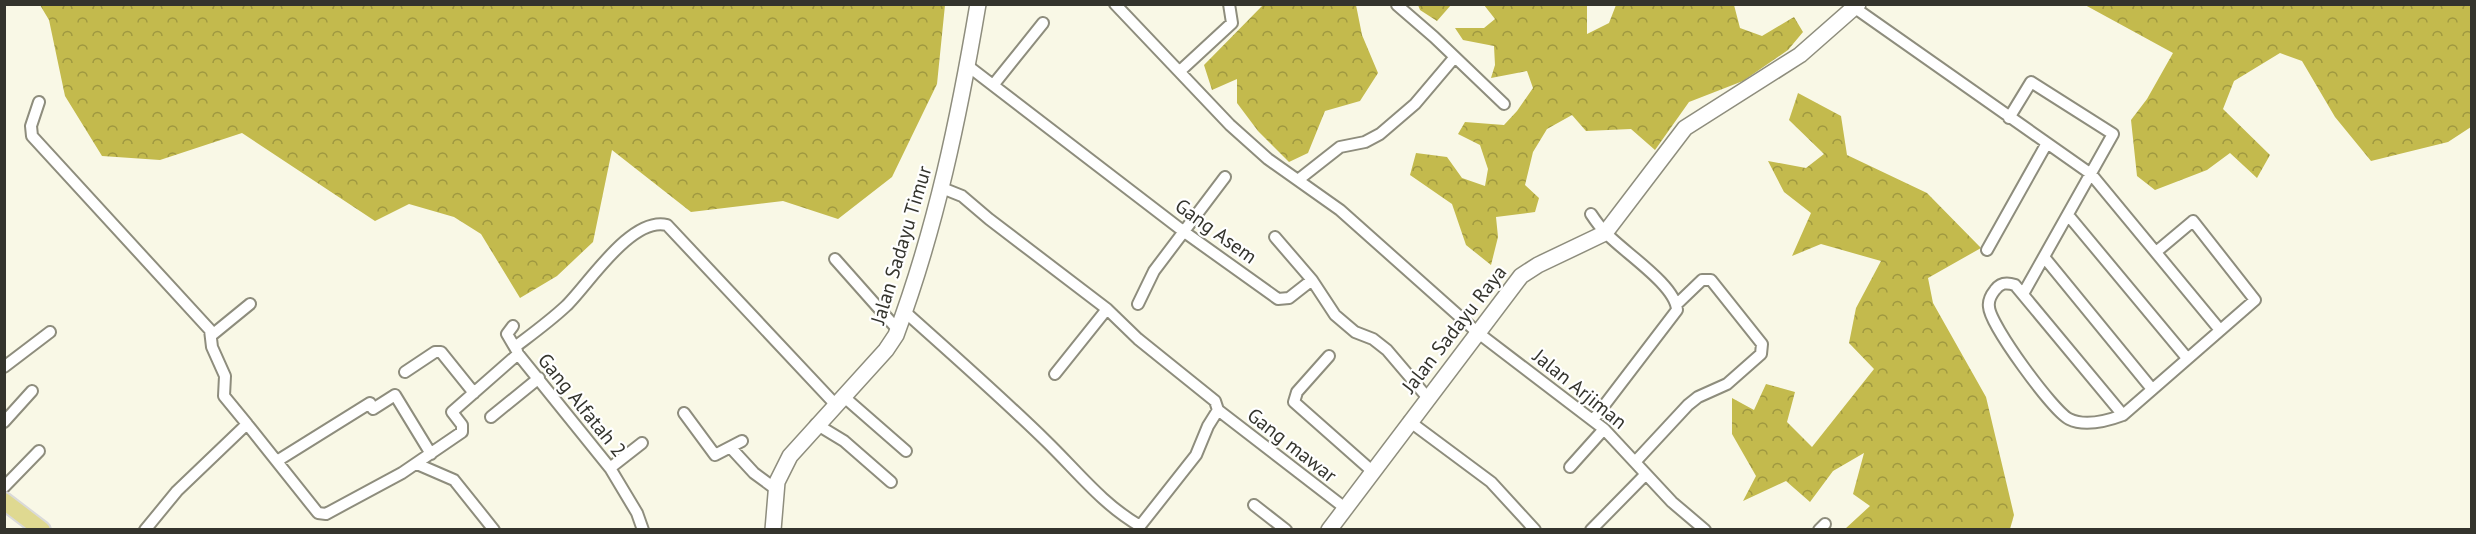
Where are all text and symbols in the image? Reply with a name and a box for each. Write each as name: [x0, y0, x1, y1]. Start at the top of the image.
street label: Jalan Sadayu Timur: [864, 163, 937, 328]
street label: Gang Asem: [1170, 193, 1262, 269]
street label: Jalan Sadayu Raya: [1395, 260, 1512, 399]
street label: Jalan Arjiman: [1527, 343, 1632, 435]
street label: Gang Alfatah 2: [532, 348, 632, 462]
street label: Gang mawar: [1242, 402, 1342, 488]

